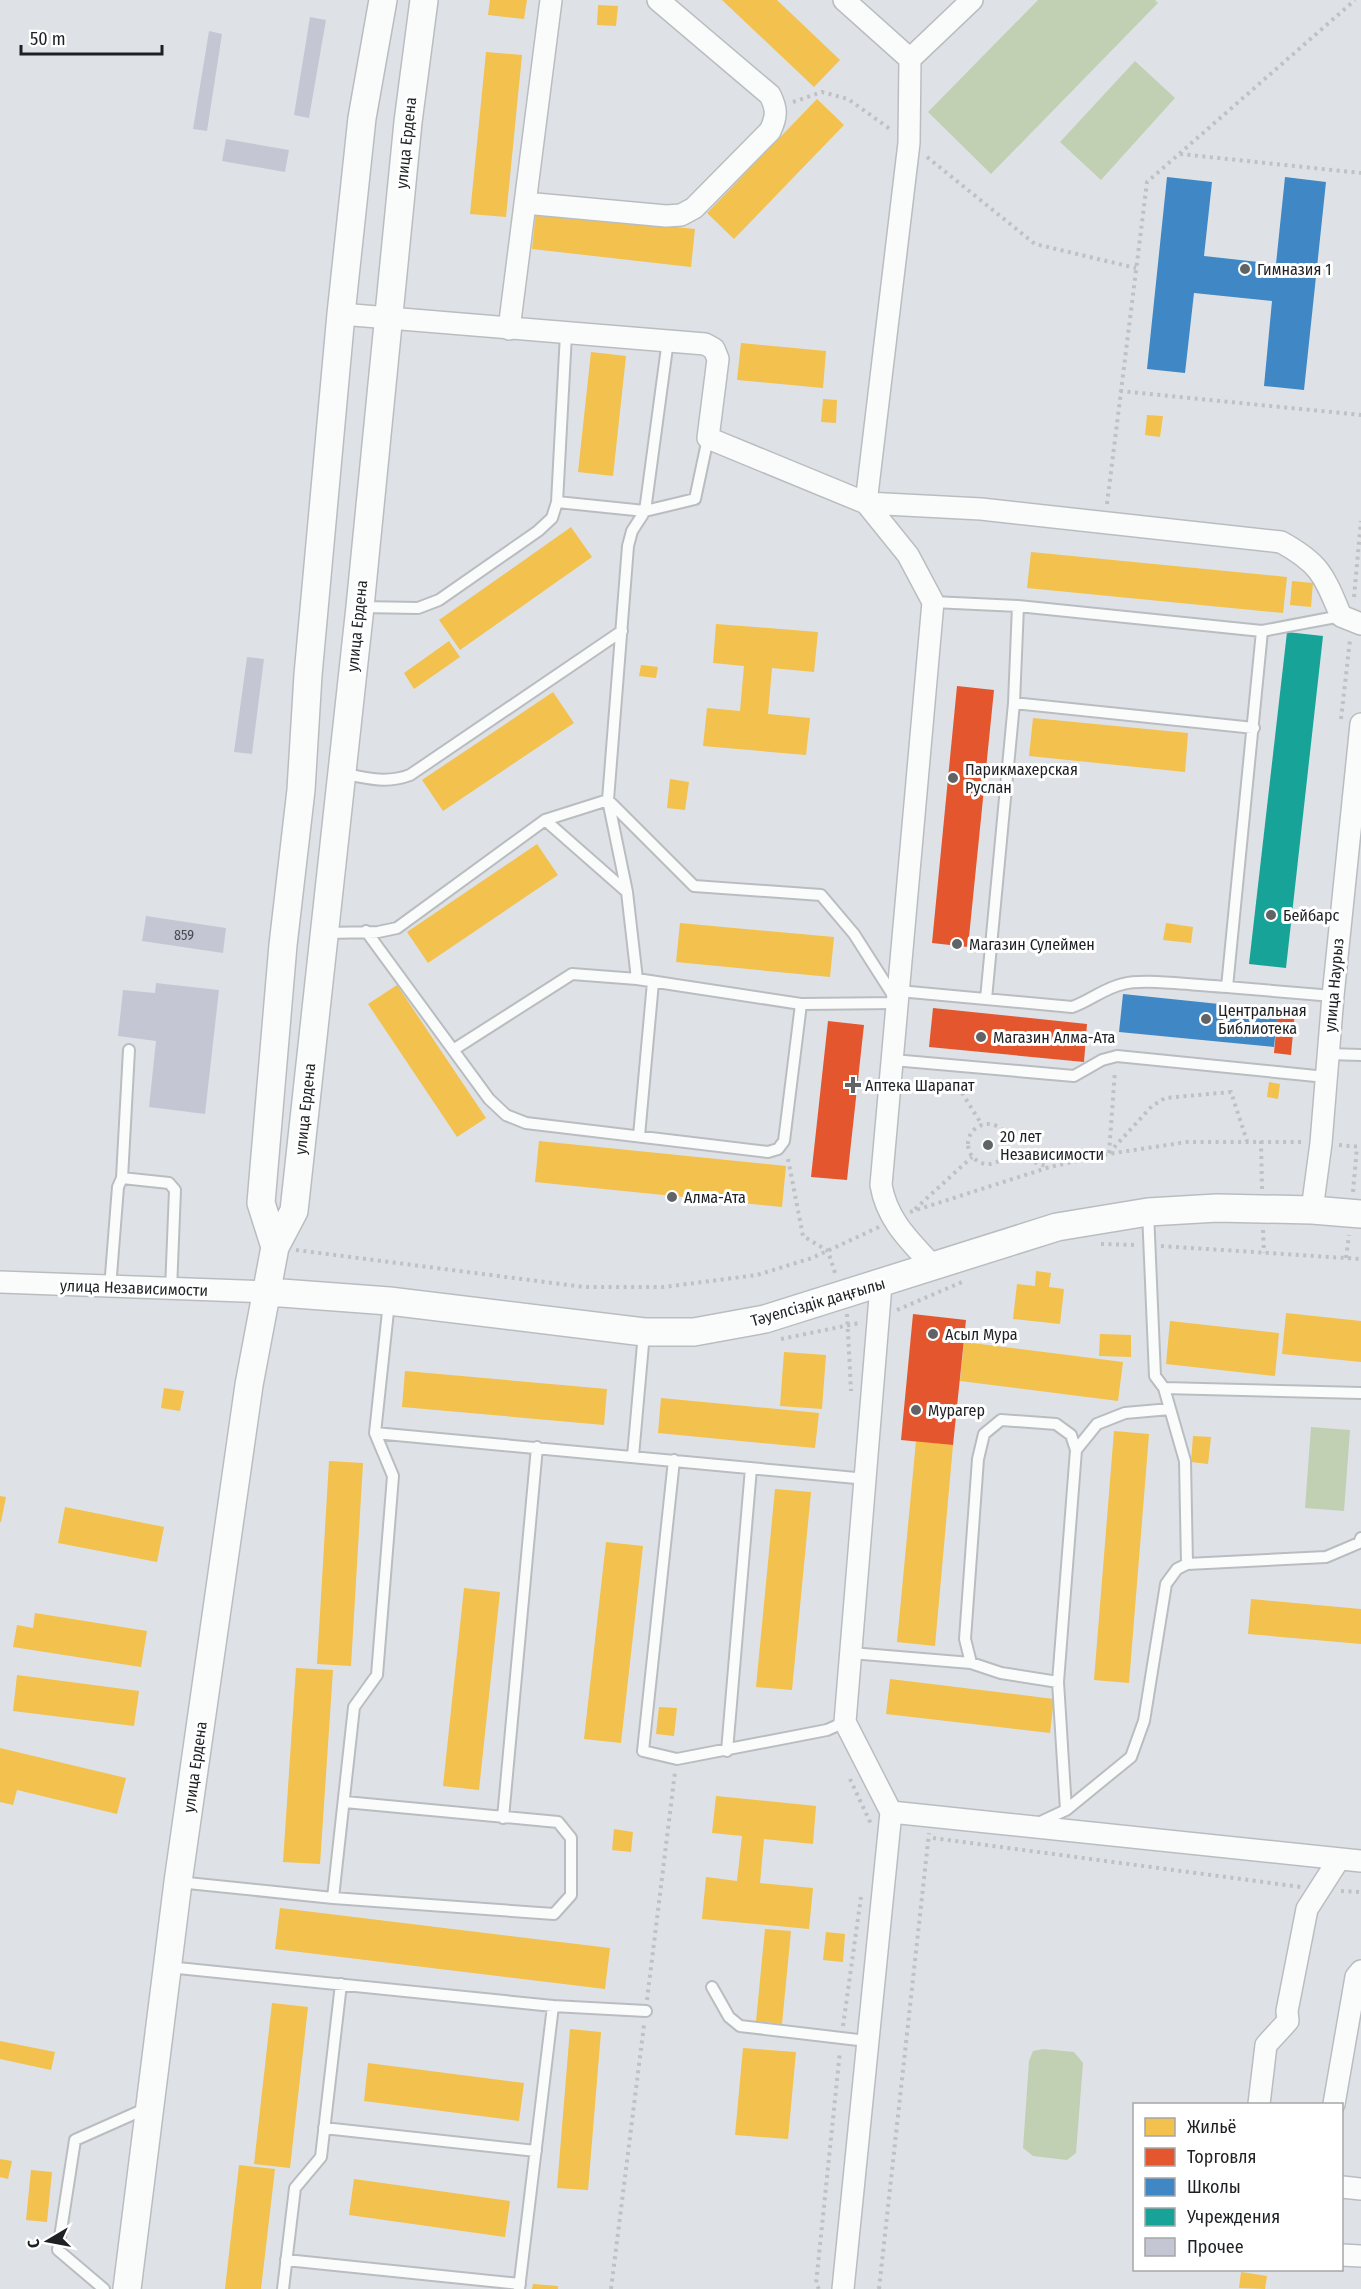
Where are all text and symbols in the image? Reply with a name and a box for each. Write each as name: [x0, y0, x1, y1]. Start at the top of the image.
scale bar: [21, 18, 162, 56]
text: 50 m: [30, 28, 66, 50]
street label: улица Ердена: [392, 96, 420, 190]
place label: Гимназия 1: [1257, 260, 1331, 279]
marker: Гимназия 1: [1238, 262, 1252, 276]
street label: улица Ердена: [343, 579, 371, 673]
place label: Парикмахерская Руслан: [965, 760, 1078, 797]
marker: Парикмахерская Руслан: [946, 771, 960, 785]
place label: Бейбарс: [1283, 906, 1339, 925]
marker: Бейбарс: [1264, 908, 1278, 922]
house number: 859: [174, 927, 194, 944]
place label: Магазин Сулеймен: [969, 935, 1095, 954]
marker: Магазин Сулеймен: [950, 937, 964, 951]
street label: улица Наурыз: [1320, 937, 1348, 1033]
place label: Центральная Библиотека: [1218, 1001, 1307, 1038]
marker: Центральная Библиотека: [1199, 1012, 1213, 1026]
place label: Магазин Алма-Ата: [993, 1028, 1116, 1047]
marker: Магазин Алма-Ата: [974, 1030, 988, 1044]
street label: улица Ердена: [291, 1062, 319, 1156]
place label: Аптека Шарапат: [865, 1076, 975, 1095]
marker: Аптека Шарапат: [846, 1078, 860, 1092]
place label: 20 лет Независимости: [1000, 1127, 1104, 1164]
marker: 20 лет Независимости: [981, 1138, 995, 1152]
place label: Алма-Ата: [684, 1188, 746, 1207]
marker: Алма-Ата: [665, 1190, 679, 1204]
street label: Тәуелсіздік даңғылы: [749, 1274, 887, 1330]
street label: улица Независимости: [60, 1276, 208, 1300]
place label: Асыл Мура: [945, 1325, 1018, 1344]
marker: Асыл Мура: [926, 1327, 940, 1341]
place label: Мурагер: [928, 1401, 985, 1420]
marker: Мурагер: [909, 1403, 923, 1417]
street label: улица Ердена: [179, 1720, 211, 1814]
legend: [1133, 2103, 1343, 2271]
text: Жильё: [1187, 2116, 1237, 2138]
text: Торговля: [1187, 2146, 1256, 2168]
text: Школы: [1187, 2176, 1241, 2198]
text: Учреждения: [1186, 2206, 1280, 2228]
north arrow: [18, 2211, 78, 2271]
text: Прочее: [1187, 2236, 1244, 2258]
text: С: [24, 2237, 44, 2249]

